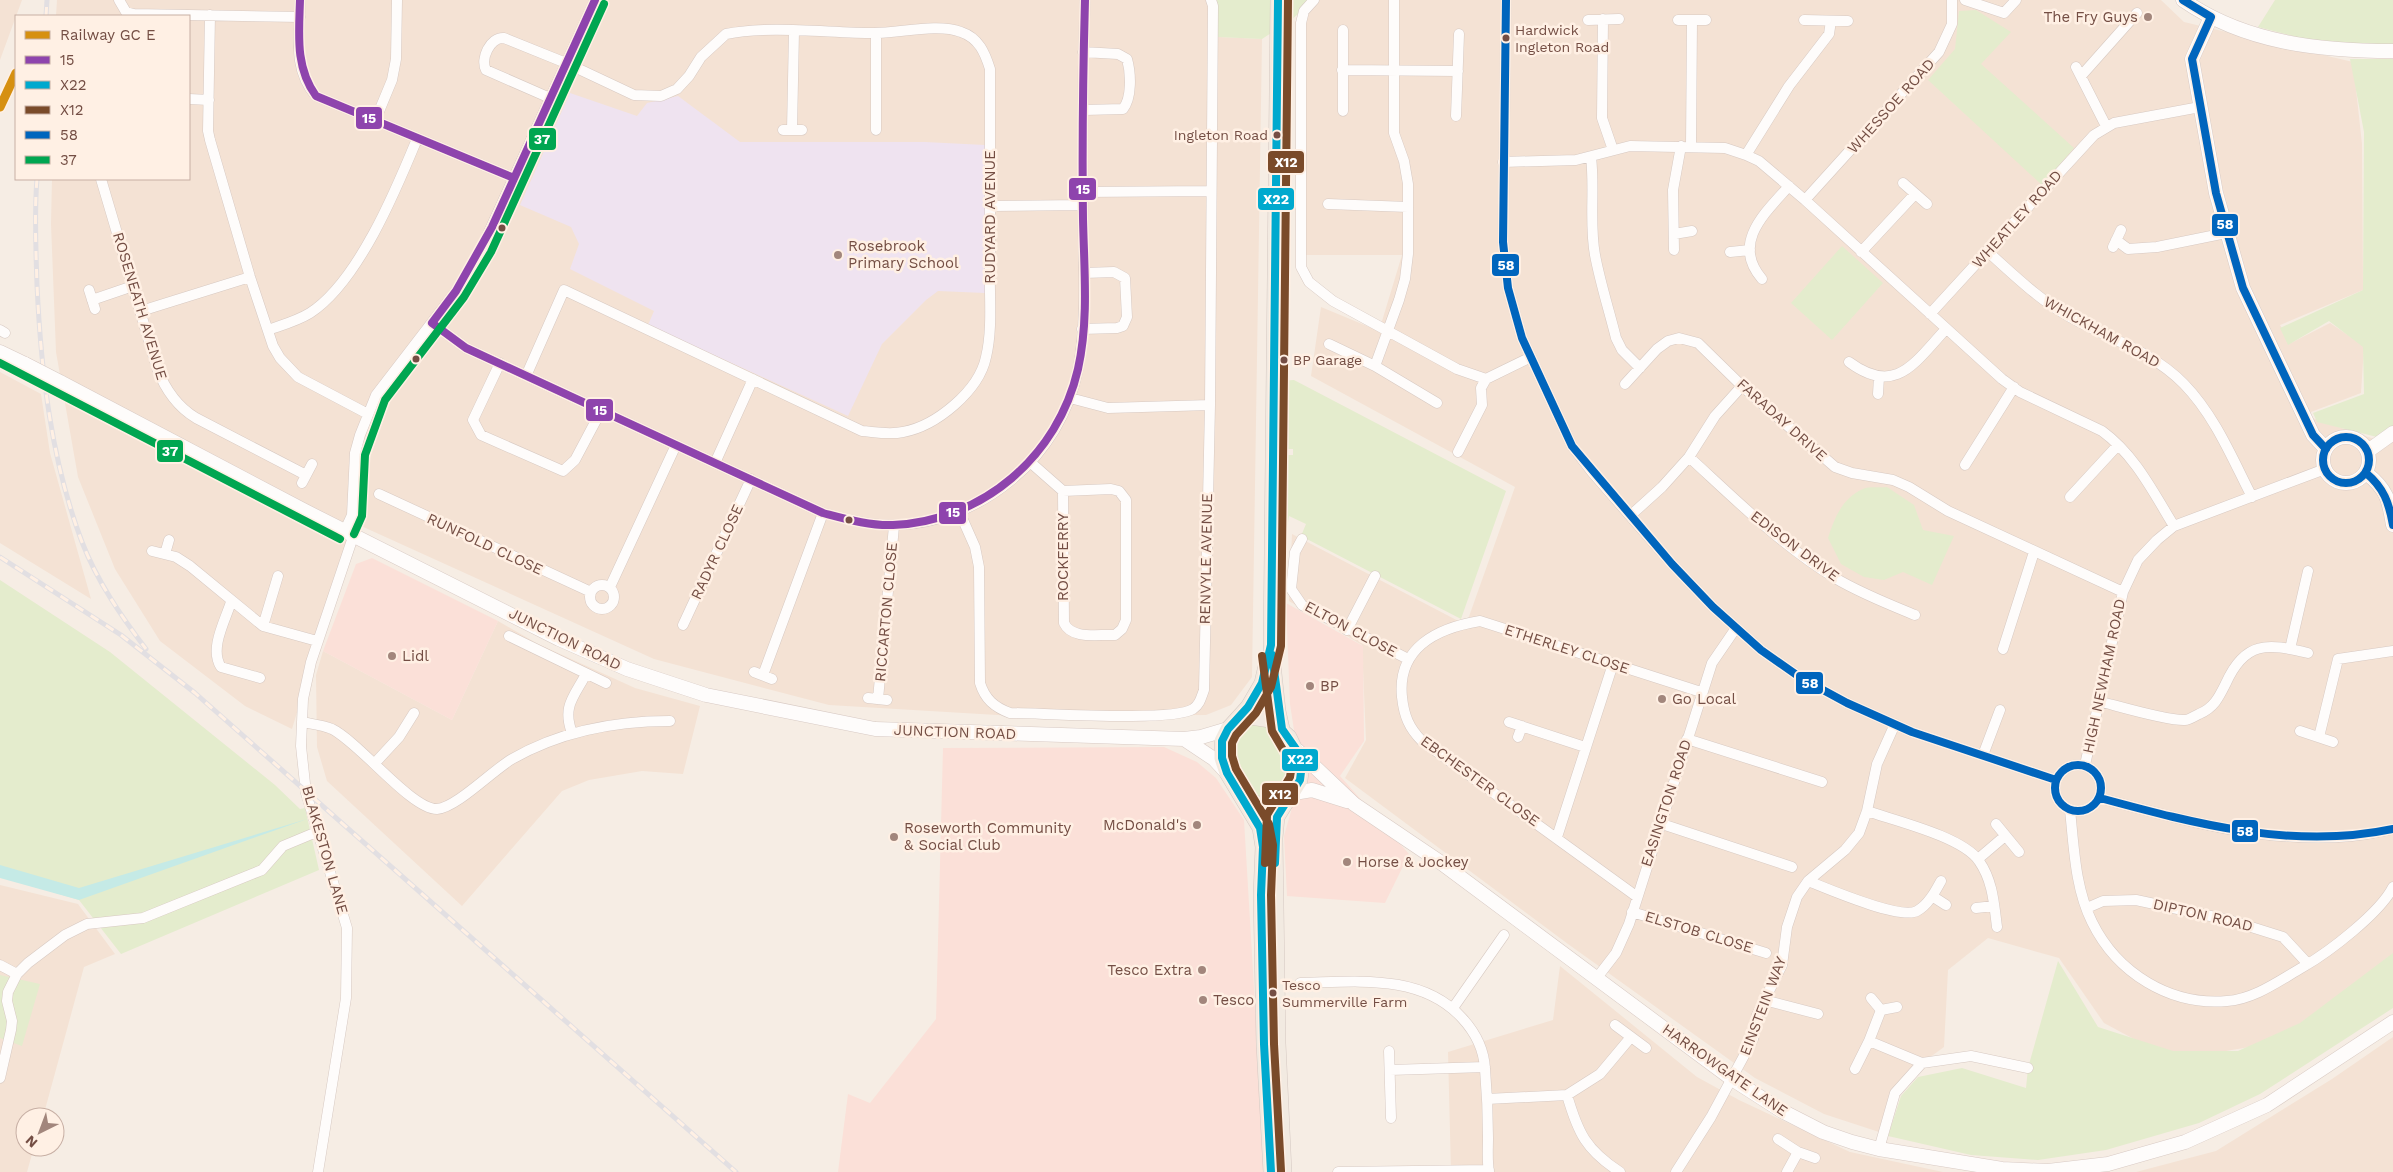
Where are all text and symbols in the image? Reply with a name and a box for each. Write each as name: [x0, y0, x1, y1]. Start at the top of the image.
place label: The Fry Guys: [2043, 8, 2138, 26]
marker: The Fry Guys: [2142, 11, 2154, 23]
legend: [15, 15, 190, 180]
place label: Hardwick Ingleton Road: [1515, 22, 1609, 55]
text: Railway GC E: [60, 26, 156, 44]
marker: Hardwick Ingleton Road: [1501, 33, 1511, 43]
text: 15: [60, 51, 75, 69]
street label: WHESSOE ROAD: [1844, 55, 1938, 157]
text: X22: [60, 76, 87, 94]
text: X12: [60, 101, 84, 119]
line badge: 15: [355, 106, 383, 130]
text: 15: [362, 110, 376, 126]
text: 58: [60, 126, 78, 144]
line badge: 37: [528, 127, 557, 151]
place label: Ingleton Road: [1174, 127, 1268, 143]
marker: Ingleton Road: [1272, 130, 1282, 140]
text: 37: [534, 131, 551, 147]
street label: RUDYARD AVENUE: [981, 150, 999, 284]
line badge: X12: [1267, 150, 1305, 174]
text: 37: [60, 151, 77, 169]
text: X12: [1274, 154, 1298, 170]
street label: WHEATLEY ROAD: [1968, 166, 2066, 272]
line badge: 15: [1068, 177, 1097, 201]
text: 15: [1076, 181, 1090, 197]
line badge: X22: [1257, 187, 1295, 211]
text: X22: [1263, 191, 1289, 207]
line badge: 58: [2211, 213, 2239, 237]
text: 58: [2217, 216, 2234, 232]
unlabelled marker: [497, 223, 507, 233]
street label: ROSENEATH AVENUE: [109, 230, 171, 382]
place label: Rosebrook Primary School: [848, 237, 959, 272]
marker: Rosebrook Primary School: [832, 249, 844, 261]
line badge: 58: [1491, 253, 1520, 277]
text: 58: [1498, 257, 1515, 273]
street label: WHICKHAM ROAD: [2041, 293, 2163, 371]
place label: BP Garage: [1293, 352, 1362, 368]
unlabelled marker: [411, 354, 421, 364]
marker: BP Garage: [1279, 355, 1289, 365]
street label: FARADAY DRIVE: [1733, 375, 1831, 465]
line badge: 15: [585, 398, 614, 422]
text: 15: [593, 402, 607, 418]
line badge: 37: [156, 439, 184, 463]
text: 37: [162, 443, 179, 459]
street label: RENVYLE AVENUE: [1196, 493, 1216, 625]
street label: RADYR CLOSE: [687, 501, 747, 603]
line badge: 15: [938, 501, 967, 525]
text: 15: [946, 504, 960, 520]
street label: EDISON DRIVE: [1747, 507, 1843, 585]
street label: RUNFOLD CLOSE: [424, 509, 546, 579]
street label: ROCKFERRY: [1054, 513, 1072, 601]
unlabelled marker: [844, 515, 854, 525]
street label: RICCARTON CLOSE: [871, 541, 901, 683]
street label: ELTON CLOSE: [1302, 597, 1400, 661]
street label: HIGH NEWHAM ROAD: [2079, 597, 2129, 755]
street label: JUNCTION ROAD: [506, 604, 624, 674]
street label: ETHERLEY CLOSE: [1502, 620, 1632, 678]
place label: Lidl: [402, 647, 429, 665]
marker: Lidl: [386, 650, 398, 662]
line badge: 58: [1795, 671, 1824, 695]
text: 58: [1802, 675, 1819, 691]
place label: BP: [1320, 677, 1339, 695]
marker: BP: [1304, 680, 1316, 692]
place label: Go Local: [1672, 690, 1737, 708]
marker: Go Local: [1656, 693, 1668, 705]
street label: JUNCTION ROAD: [893, 721, 1017, 743]
street label: EBCHESTER CLOSE: [1417, 732, 1543, 830]
street label: EASINGTON ROAD: [1637, 737, 1695, 869]
line badge: X22: [1281, 748, 1319, 772]
text: X22: [1287, 751, 1313, 767]
line badge: X12: [1261, 782, 1299, 806]
street label: BLAKESTON LANE: [298, 784, 352, 916]
text: X12: [1268, 786, 1292, 802]
place label: McDonald's: [1103, 816, 1187, 834]
place label: Roseworth Community & Social Club: [904, 819, 1071, 854]
marker: McDonald's: [1191, 819, 1203, 831]
line badge: 58: [2231, 819, 2259, 843]
text: 58: [2237, 823, 2254, 839]
marker: Roseworth Community & Social Club: [888, 831, 900, 843]
place label: Horse & Jockey: [1357, 853, 1469, 871]
marker: Horse & Jockey: [1341, 856, 1353, 868]
street label: DIPTON ROAD: [2151, 895, 2255, 935]
street label: ELSTOB CLOSE: [1643, 907, 1755, 957]
street label: EINSTEIN WAY: [1736, 954, 1790, 1058]
place label: Tesco Extra: [1107, 961, 1192, 979]
marker: Tesco Extra: [1196, 964, 1208, 976]
place label: Tesco Summerville Farm: [1282, 977, 1407, 1010]
marker: Tesco Summerville Farm: [1268, 988, 1278, 998]
place label: Tesco: [1213, 991, 1254, 1009]
marker: Tesco: [1197, 994, 1209, 1006]
street label: HARROWGATE LANE: [1659, 1020, 1791, 1120]
north arrow: [15, 1107, 65, 1157]
text: N: [22, 1132, 41, 1151]

